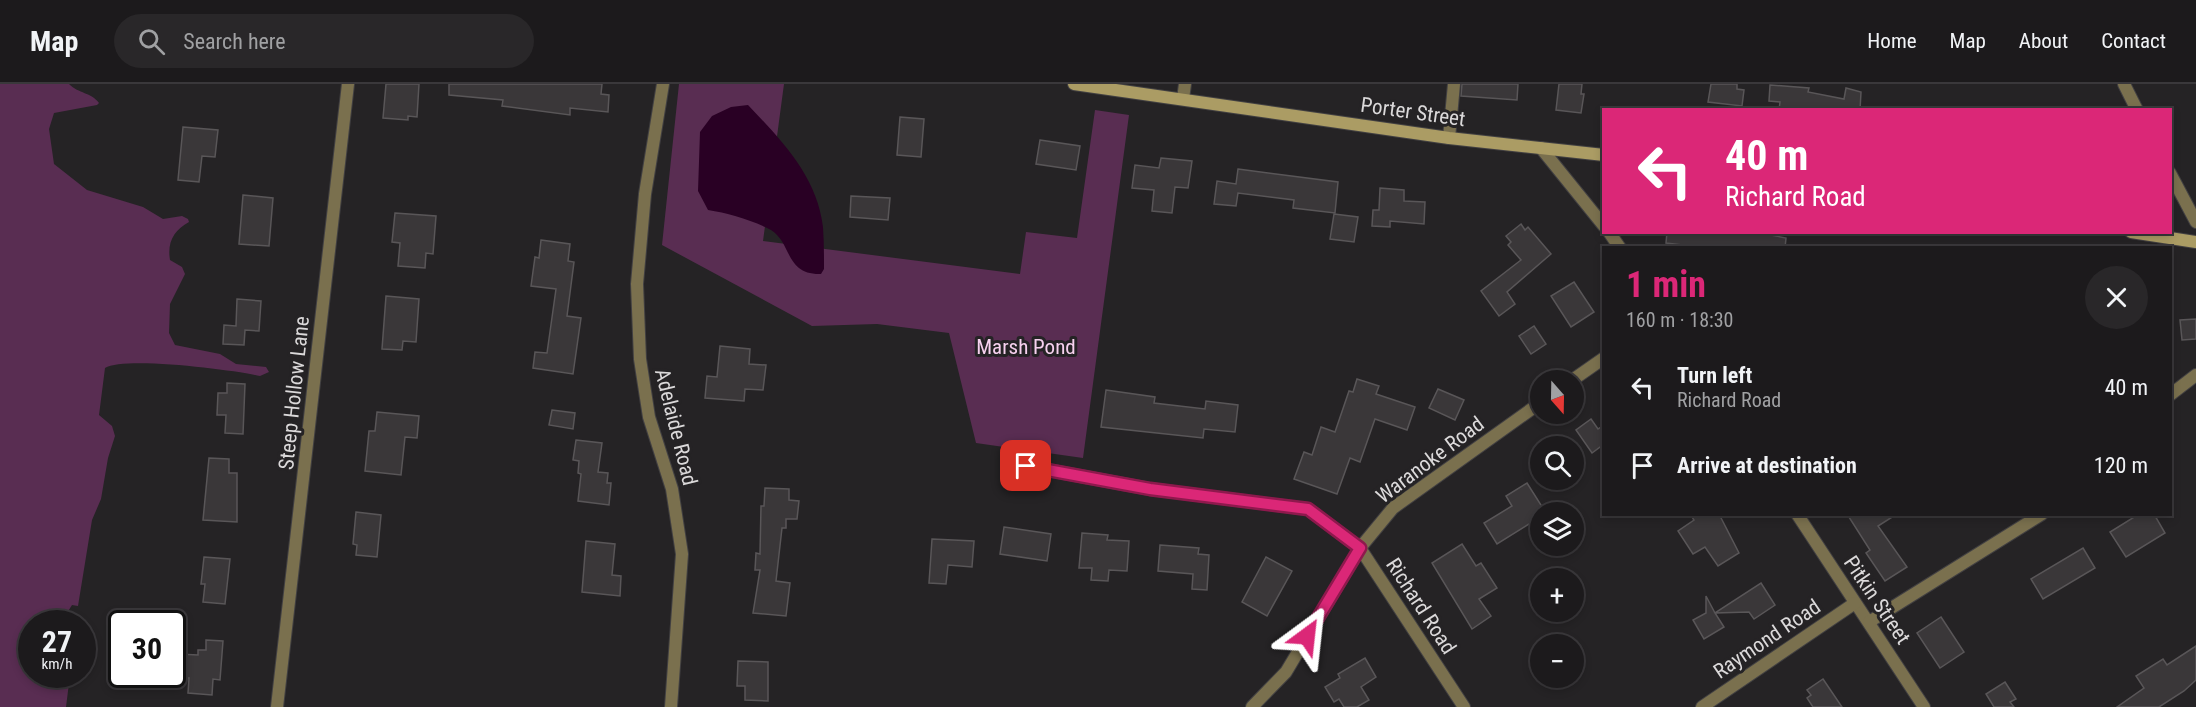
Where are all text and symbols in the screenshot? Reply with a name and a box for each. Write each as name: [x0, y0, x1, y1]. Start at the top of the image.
search box: [114, 14, 534, 68]
text: Map: [30, 25, 78, 58]
icon: search: [135, 25, 168, 58]
text: Search here: [183, 29, 286, 54]
text: Home: [1867, 29, 1917, 53]
text: Map: [1950, 29, 1986, 53]
text: About: [2019, 29, 2068, 53]
text: Contact: [2101, 29, 2166, 53]
street label: Porter Street: [1359, 93, 1467, 131]
text: 40 m: [1725, 131, 1808, 180]
icon: left: [1626, 132, 1704, 210]
text: Richard Road: [1725, 181, 1866, 213]
text: 1 min: [1626, 264, 1706, 306]
button: close: [2085, 266, 2148, 329]
text: 160 m · 18:30: [1626, 308, 1733, 332]
street label: Steep Hollow Lane: [274, 315, 314, 471]
park label: Marsh Pond: [976, 335, 1076, 359]
text: Turn left: [1677, 363, 1752, 388]
street label: Adelaide Road: [650, 366, 702, 488]
north arrow: [1530, 370, 1584, 424]
map controls: [1530, 370, 1584, 688]
icon: left: [1626, 371, 1659, 404]
text: 40 m: [2105, 375, 2148, 400]
text: Richard Road: [1677, 388, 1781, 412]
street label: Waranoke Road: [1371, 412, 1489, 508]
button: search: [1530, 436, 1584, 490]
pin: [1000, 440, 1051, 491]
icon: arrive: [1009, 449, 1042, 482]
icon: arrive: [1626, 449, 1659, 482]
text: Arrive at destination: [1677, 453, 1857, 478]
text: 120 m: [2094, 453, 2148, 478]
button: layers: [1530, 502, 1584, 556]
street label: Pitkin Street: [1839, 551, 1915, 649]
street label: Richard Road: [1381, 554, 1461, 658]
button: +: [1530, 568, 1584, 622]
street label: Raymond Road: [1709, 594, 1825, 684]
position arrow: [1275, 604, 1339, 668]
speed limit sign: 30: [108, 610, 186, 688]
text: 27: [42, 624, 72, 659]
button: −: [1530, 634, 1584, 688]
text: km/h: [42, 655, 72, 673]

